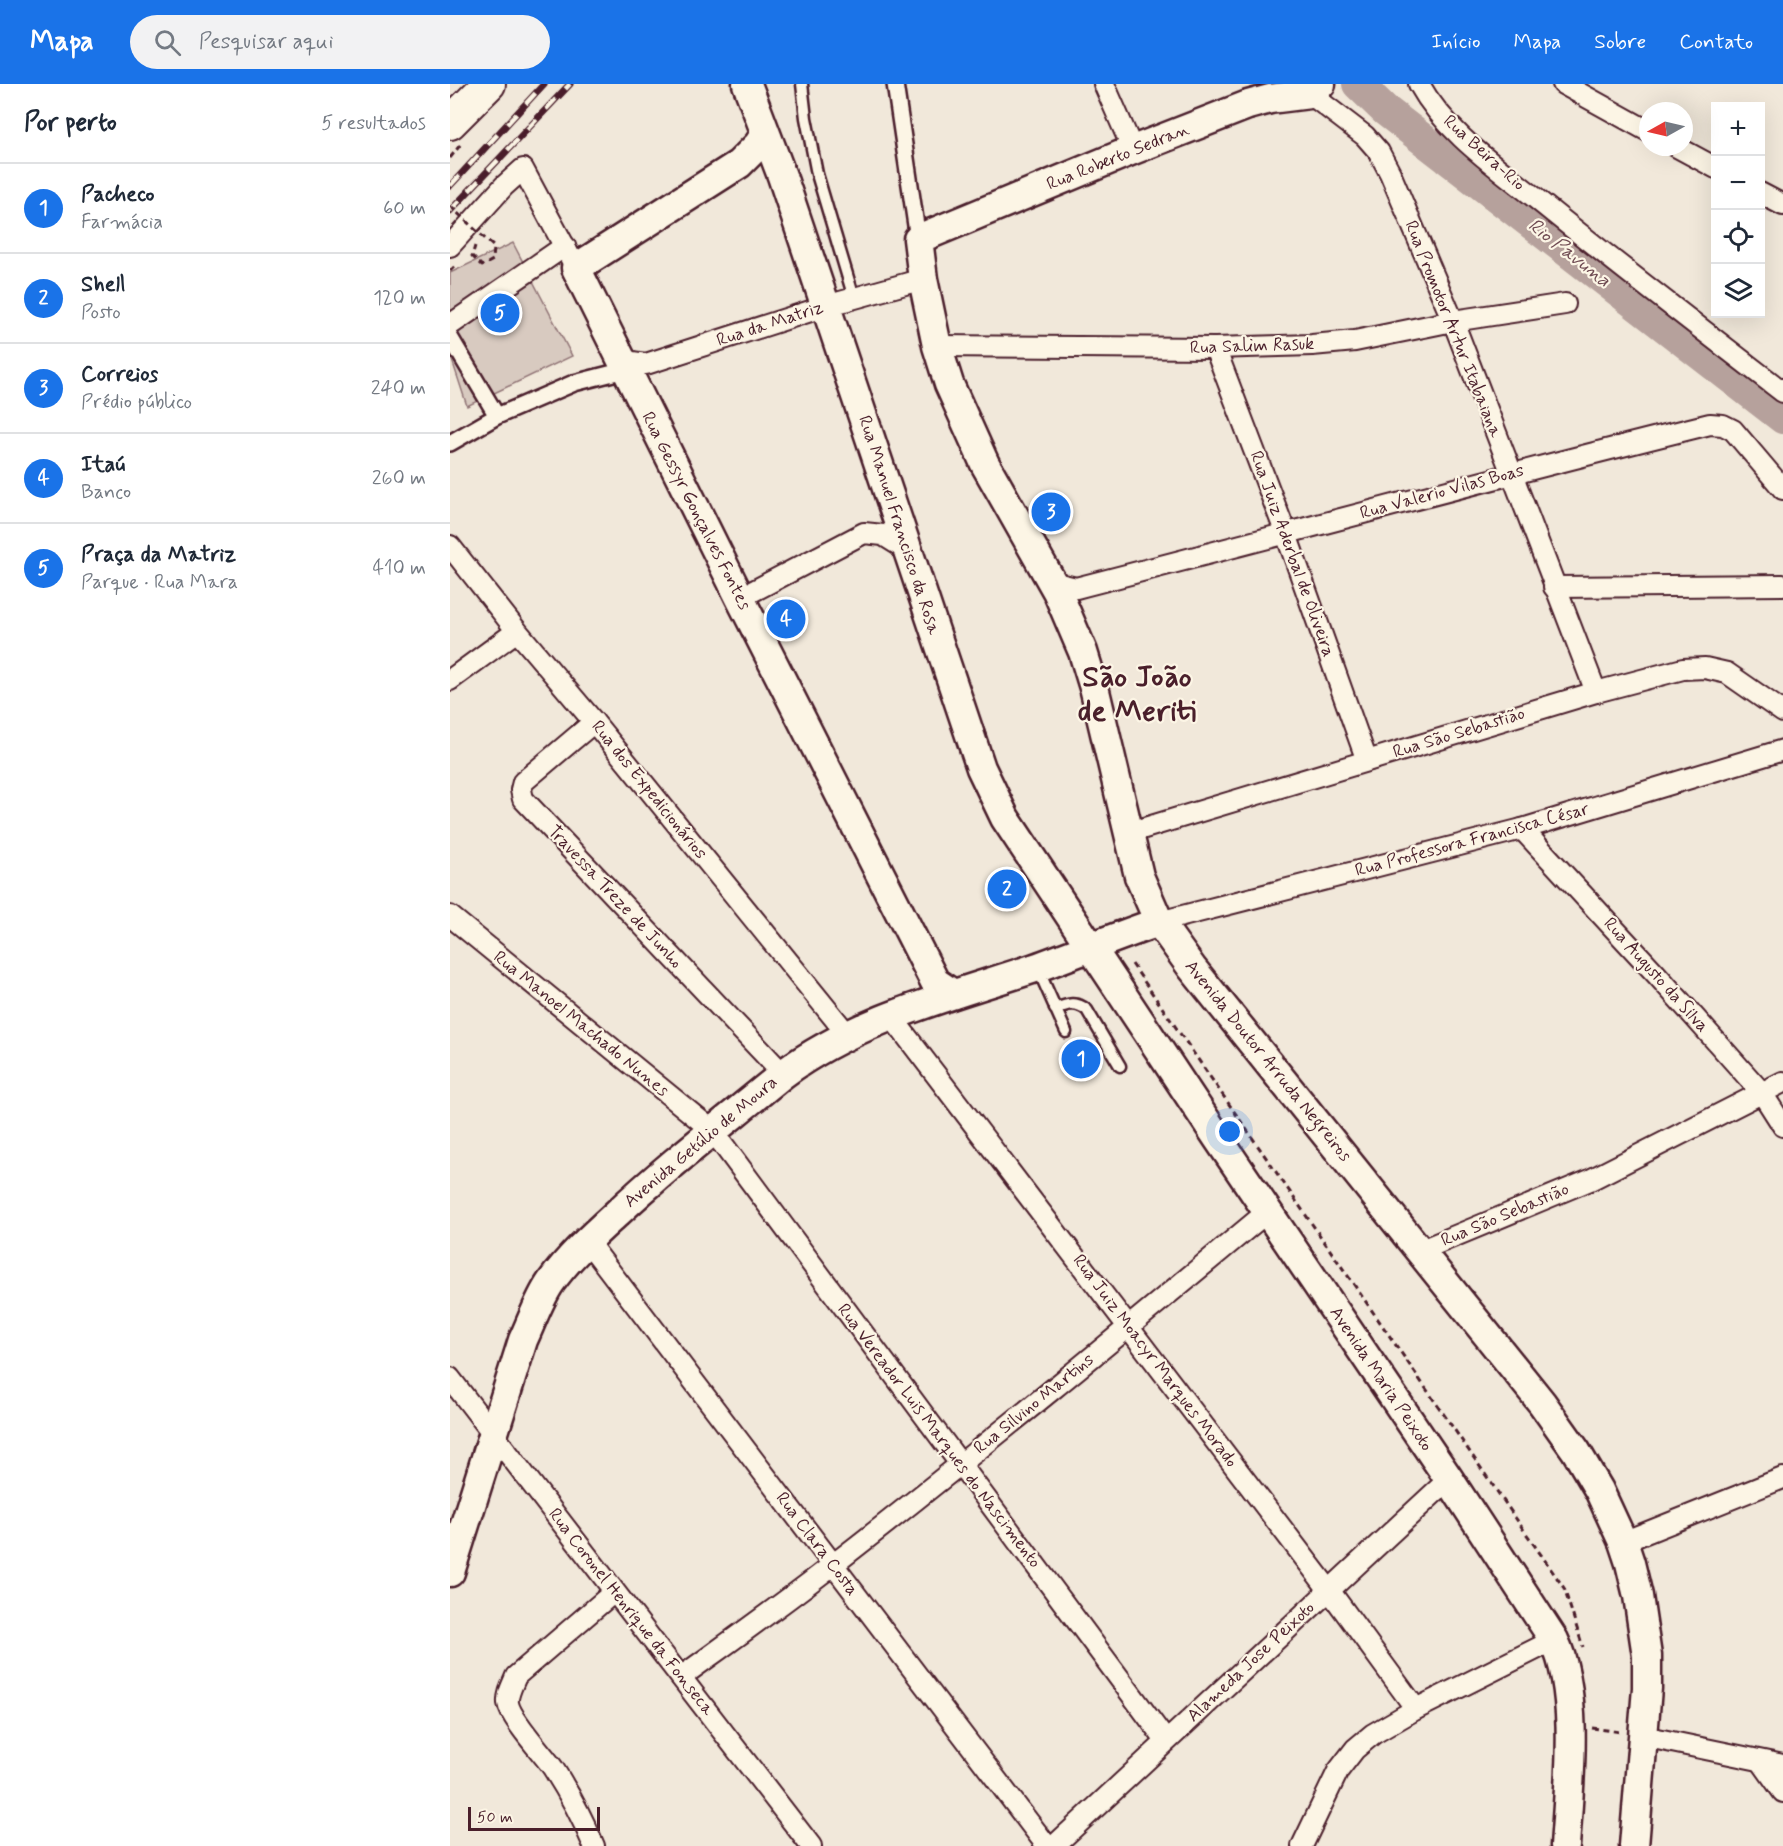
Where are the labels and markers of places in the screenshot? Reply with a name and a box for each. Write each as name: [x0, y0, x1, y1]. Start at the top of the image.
pin: 5: [481, 290, 520, 336]
pin: 3: [1032, 490, 1070, 534]
pin: 4: [766, 596, 806, 642]
pin: 2: [988, 866, 1026, 912]
pin: 1: [1062, 1036, 1100, 1082]

